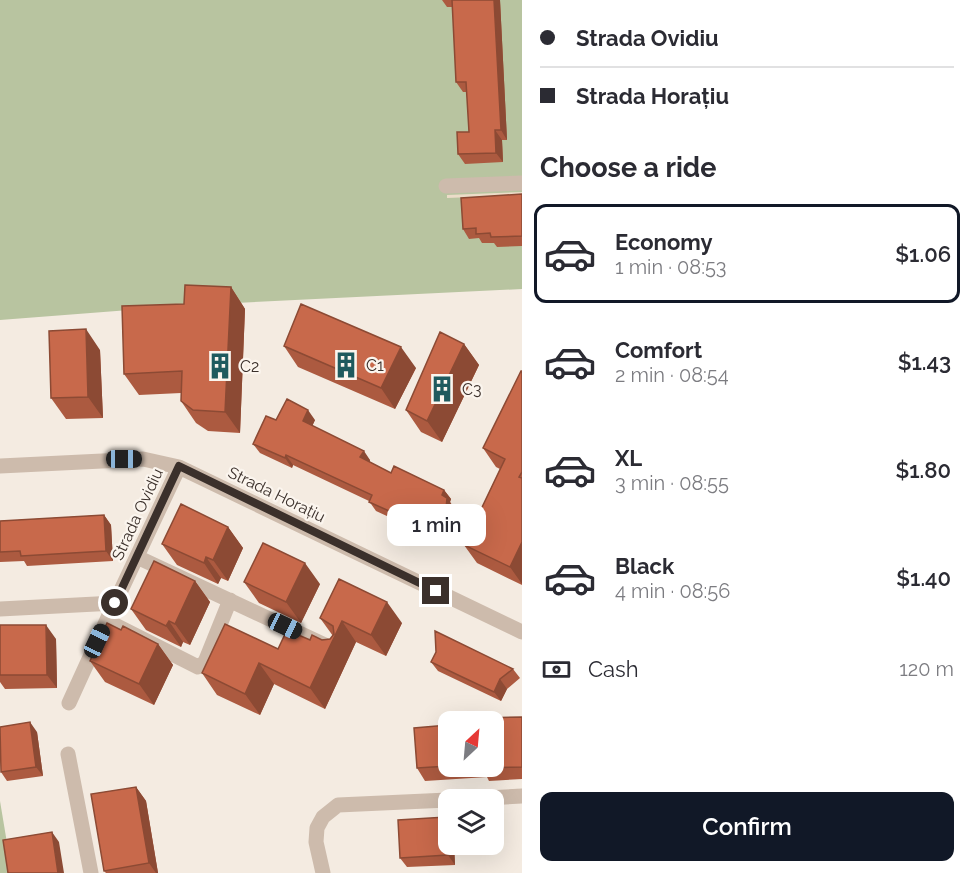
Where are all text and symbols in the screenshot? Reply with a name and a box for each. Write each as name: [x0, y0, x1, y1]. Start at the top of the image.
text: Strada Ovidiu: [576, 25, 719, 51]
text: Strada Horațiu: [576, 83, 729, 109]
text: Choose a ride: [540, 152, 716, 183]
icon: car: [543, 227, 597, 281]
text: Economy: [615, 229, 713, 255]
text: $1.06: [895, 241, 951, 267]
text: 1 min · 08:53: [615, 255, 726, 279]
icon: car: [543, 335, 597, 389]
text: Comfort: [615, 337, 702, 363]
text: $1.43: [898, 349, 951, 375]
building icon: C1: [331, 350, 361, 380]
building icon: C2: [205, 351, 235, 381]
place label: C1: [366, 356, 384, 375]
place label: C2: [240, 357, 259, 376]
text: 2 min · 08:54: [615, 363, 729, 387]
building icon: C3: [427, 374, 457, 404]
place label: C3: [462, 380, 482, 399]
icon: car: [543, 443, 597, 497]
text: XL: [615, 445, 642, 471]
car: [106, 450, 142, 468]
text: $1.80: [895, 457, 951, 483]
street label: Strada Horațiu: [225, 463, 328, 526]
street label: Strada Ovidiu: [108, 465, 167, 563]
text: 3 min · 08:55: [615, 471, 729, 495]
callout: 1 min: [386, 504, 486, 546]
text: 1 min: [412, 513, 461, 537]
icon: car: [543, 551, 597, 605]
text: Black: [615, 553, 674, 579]
text: $1.40: [896, 565, 951, 591]
route end: [422, 577, 449, 604]
text: 4 min · 08:56: [615, 579, 730, 603]
route start: [101, 589, 128, 616]
car: [265, 610, 305, 642]
car: [81, 621, 113, 661]
icon: cash: [540, 653, 573, 686]
text: Cash: [588, 656, 639, 682]
text: 120 m: [899, 657, 954, 681]
north arrow: [438, 711, 504, 777]
map controls: [438, 711, 504, 855]
button: layers: [438, 789, 504, 855]
button: Confirm: [540, 792, 954, 861]

